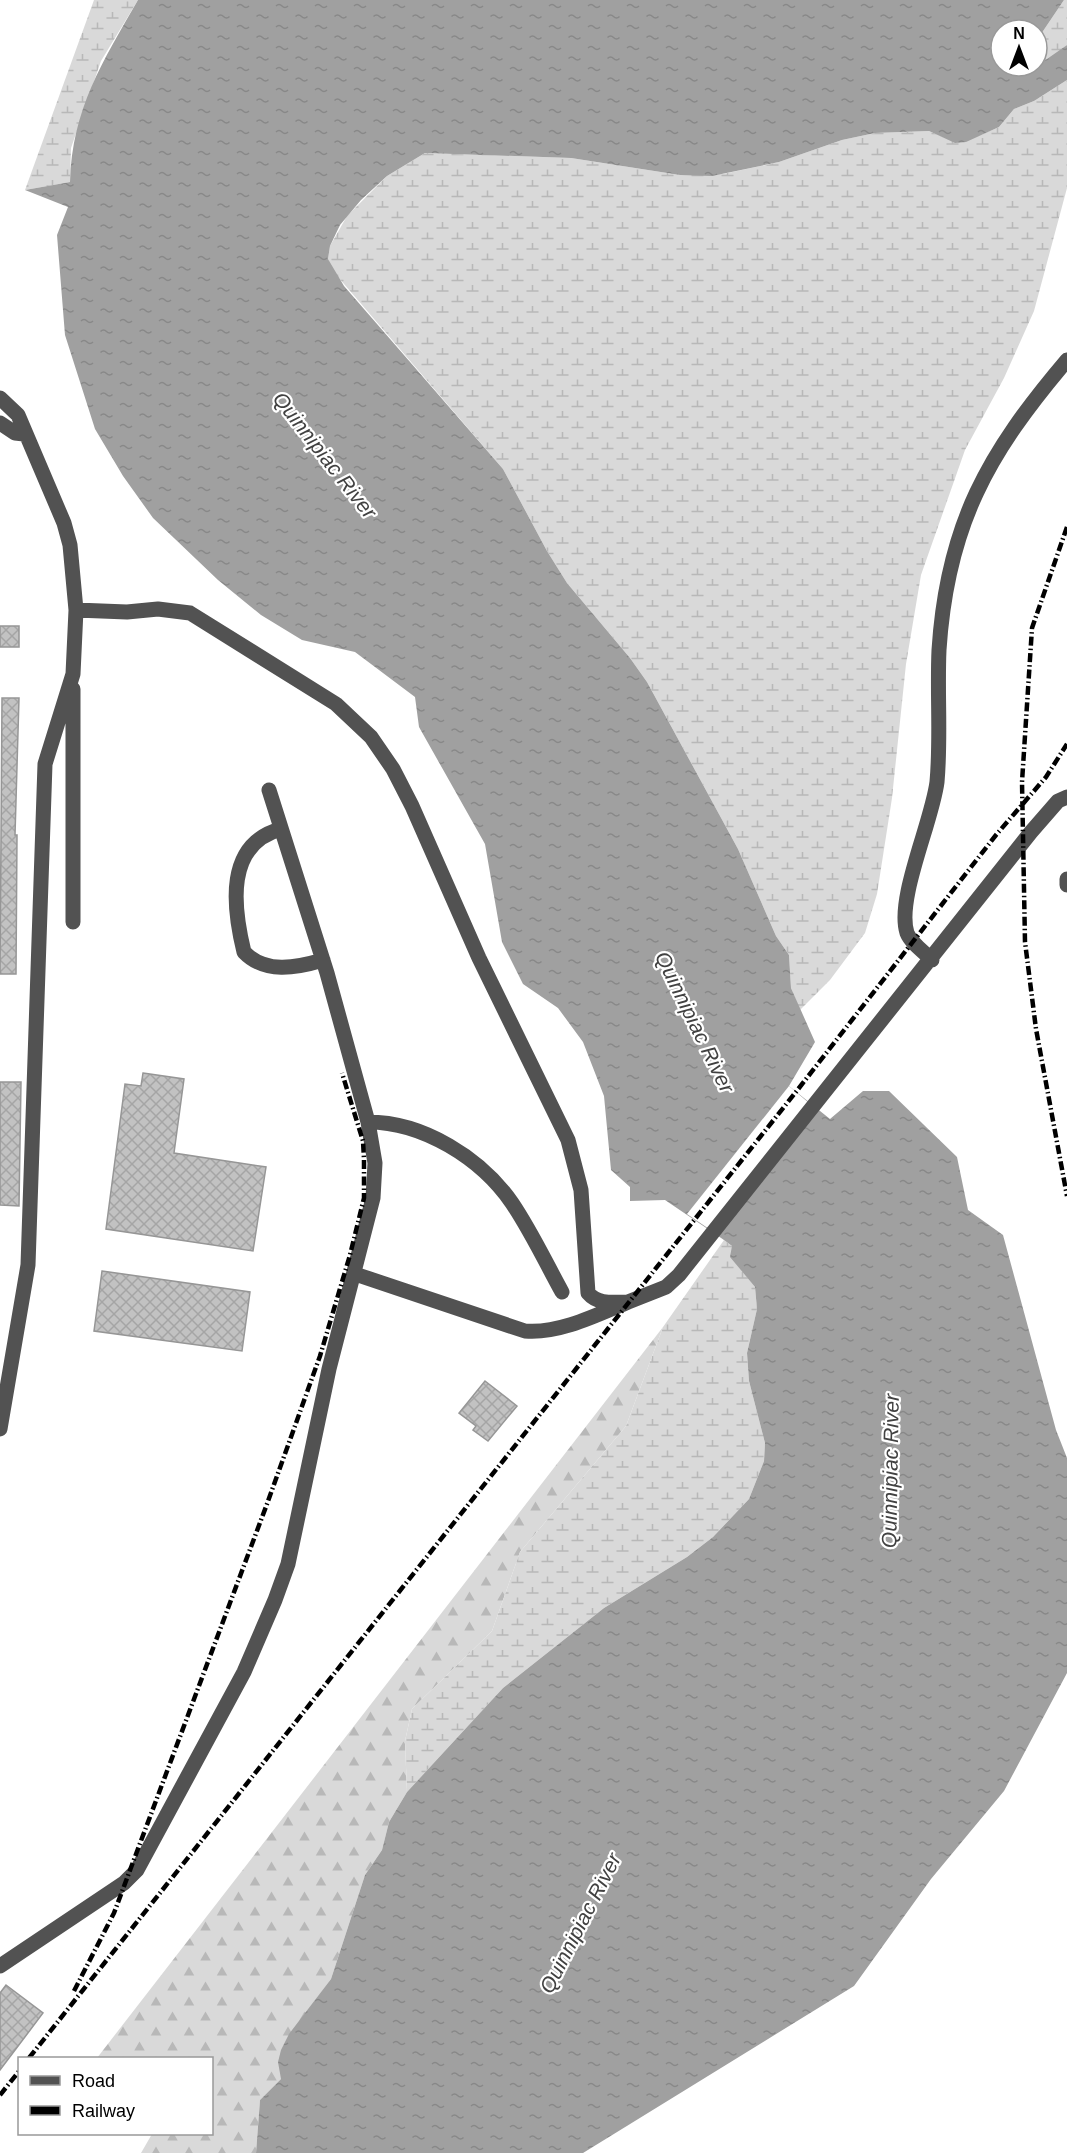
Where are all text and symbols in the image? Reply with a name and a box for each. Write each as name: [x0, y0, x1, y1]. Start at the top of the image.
north arrow: [989, 18, 1049, 78]
text: N: [1013, 25, 1025, 42]
water label: Quinnipiac River: [269, 387, 382, 524]
water label: Quinnipiac River: [651, 948, 740, 1097]
water label: Quinnipiac River: [877, 1393, 903, 1548]
water label: Quinnipiac River: [535, 1848, 626, 1997]
legend: [18, 2057, 213, 2135]
text: Road: [72, 2071, 115, 2091]
text: Railway: [72, 2101, 135, 2121]

